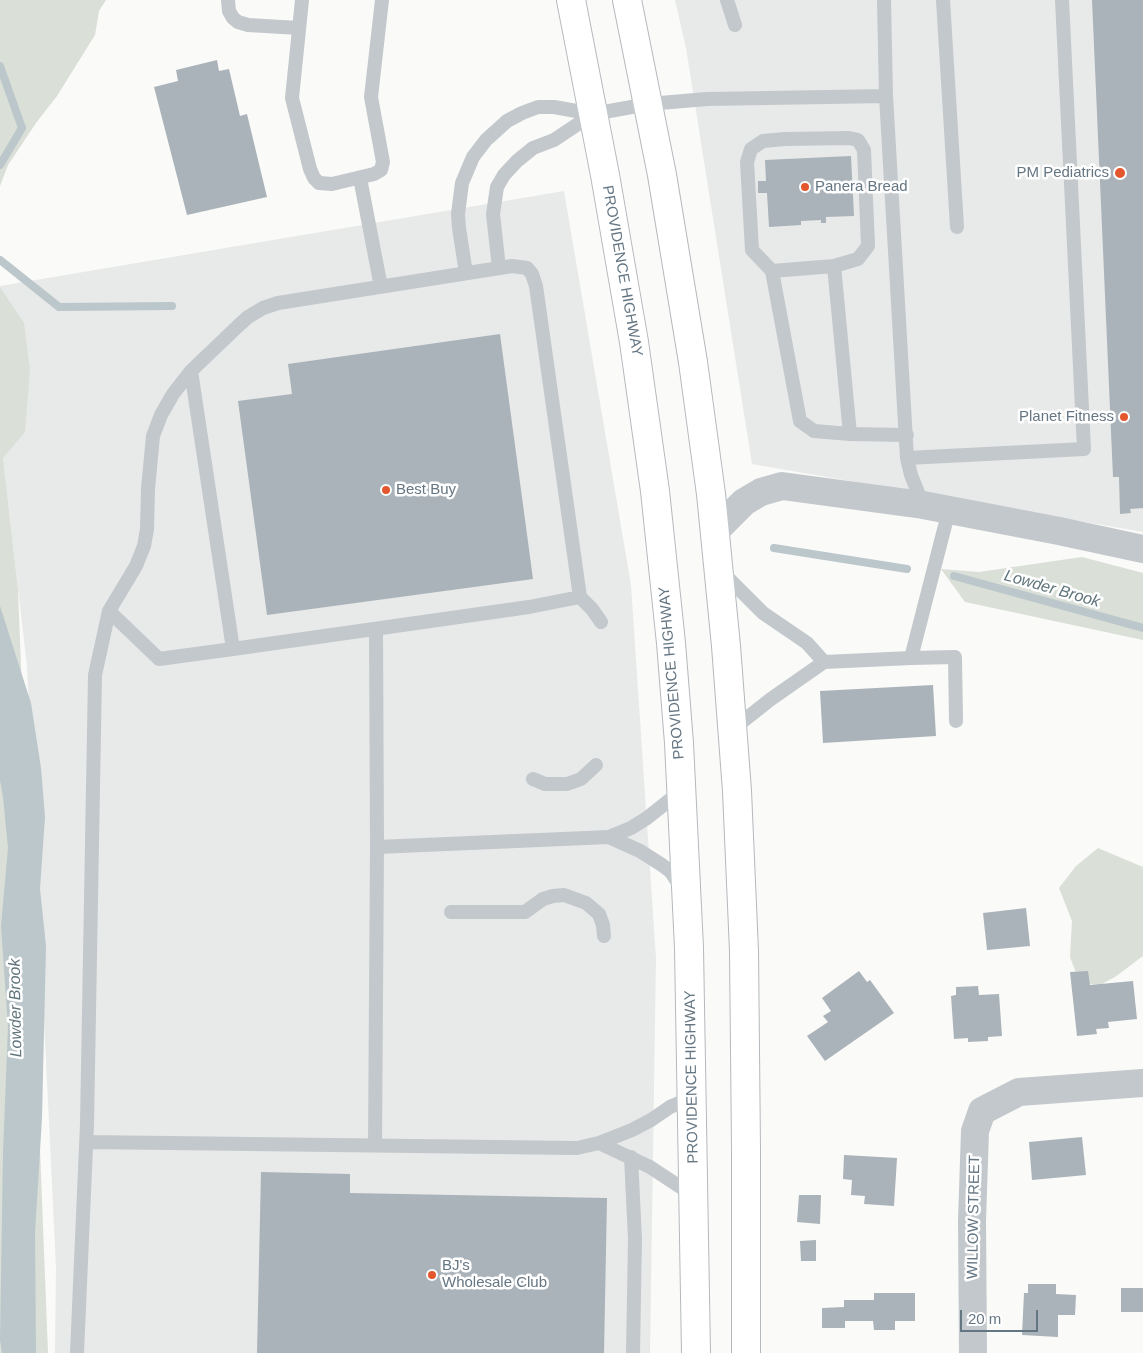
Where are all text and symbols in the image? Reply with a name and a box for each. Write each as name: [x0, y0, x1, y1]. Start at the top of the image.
place label: PM Pediatrics: [1016, 164, 1109, 182]
marker: PM Pediatrics: [1113, 166, 1127, 180]
place label: Panera Bread: [815, 178, 908, 196]
marker: Panera Bread: [799, 181, 811, 193]
street label: PROVIDENCE HIGHWAY: [598, 184, 646, 358]
place label: Planet Fitness: [1019, 408, 1114, 426]
marker: Planet Fitness: [1118, 411, 1130, 423]
place label: Best Buy: [396, 481, 456, 499]
marker: Best Buy: [380, 484, 392, 496]
water label: Lowder Brook: [1002, 566, 1102, 612]
street label: PROVIDENCE HIGHWAY: [655, 586, 689, 760]
water label: Lowder Brook: [6, 958, 26, 1058]
street label: PROVIDENCE HIGHWAY: [681, 990, 703, 1164]
street label: WILLOW STREET: [964, 1155, 984, 1279]
place label: BJ's Wholesale Club: [442, 1257, 547, 1292]
marker: BJ's Wholesale Club: [426, 1269, 438, 1281]
scale bar: [963, 1300, 1040, 1332]
text: 20 m: [968, 1310, 1001, 1327]

